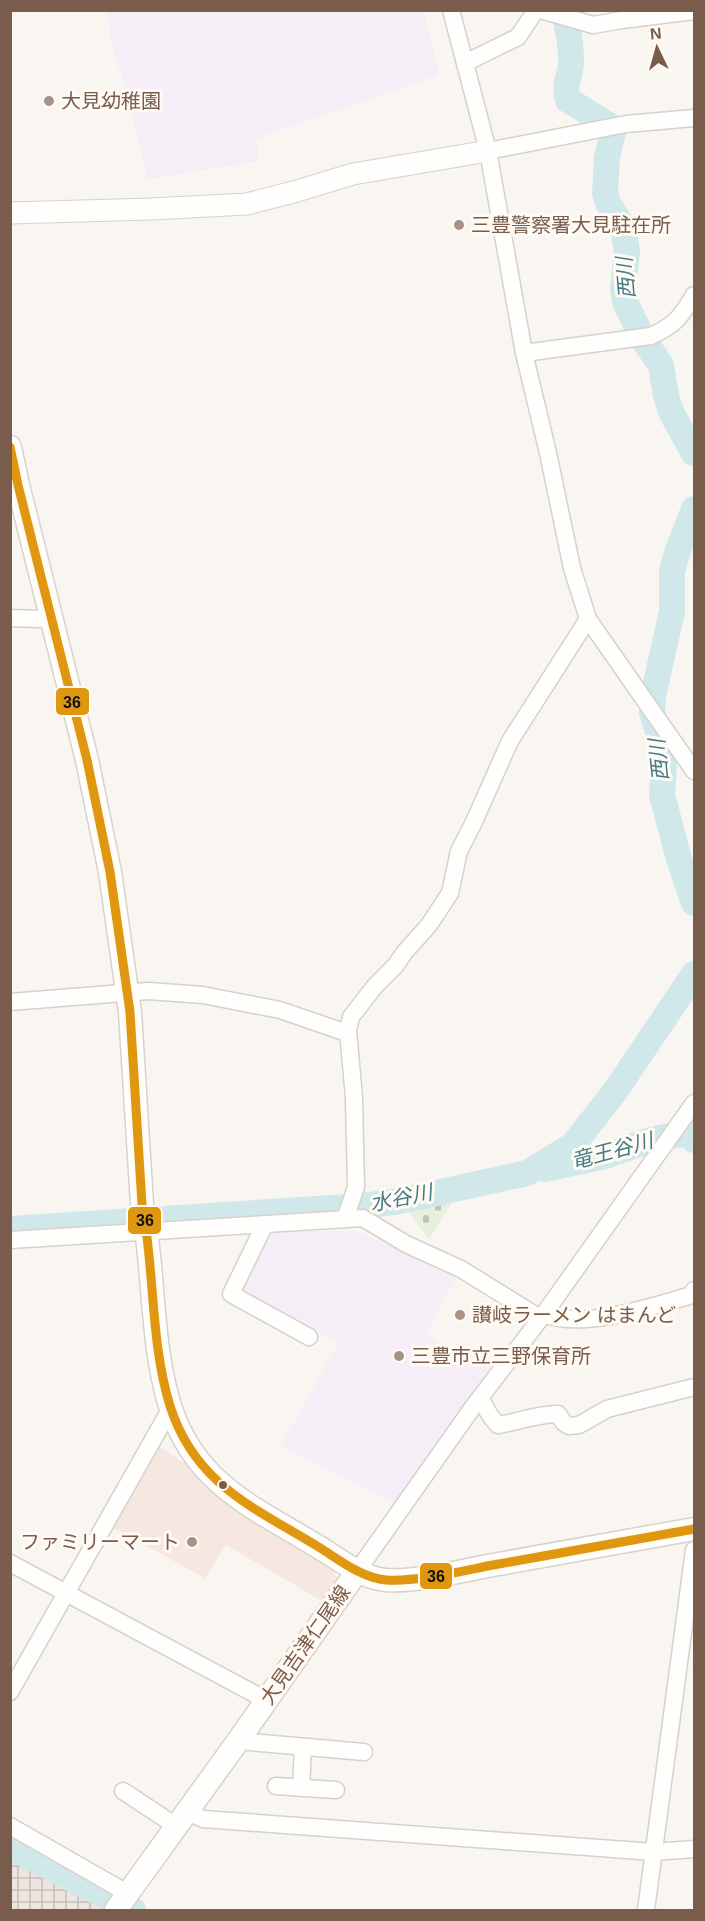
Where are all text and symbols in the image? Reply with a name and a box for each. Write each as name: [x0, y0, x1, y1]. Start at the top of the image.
north arrow: [627, 18, 687, 78]
text: N: [649, 25, 662, 43]
place label: 大見幼稚園: [61, 90, 161, 112]
marker: 大見幼稚園: [42, 94, 56, 108]
place label: 三豊警察署大見駐在所: [471, 214, 671, 236]
marker: 三豊警察署大見駐在所: [452, 218, 466, 232]
water label: 西川: [612, 254, 639, 300]
line badge: 36: [55, 687, 90, 716]
text: 36: [63, 694, 81, 711]
water label: 西川: [645, 736, 672, 782]
water label: 竜王谷川: [568, 1128, 657, 1172]
water label: 水谷川: [368, 1180, 436, 1215]
line badge: 36: [127, 1206, 162, 1235]
text: 36: [136, 1212, 154, 1229]
place label: 讃岐ラーメン はまんど: [472, 1304, 676, 1326]
marker: 讃岐ラーメン はまんど: [453, 1308, 467, 1322]
place label: 三豊市立三野保育所: [411, 1345, 591, 1367]
marker: 三豊市立三野保育所: [392, 1349, 406, 1363]
unlabelled marker: [217, 1479, 229, 1491]
place label: ファミリーマート: [20, 1531, 180, 1553]
marker: ファミリーマート: [185, 1535, 199, 1549]
line badge: 36: [419, 1562, 453, 1590]
text: 36: [427, 1568, 445, 1585]
street label: 大見吉津仁尾線: [256, 1581, 354, 1709]

